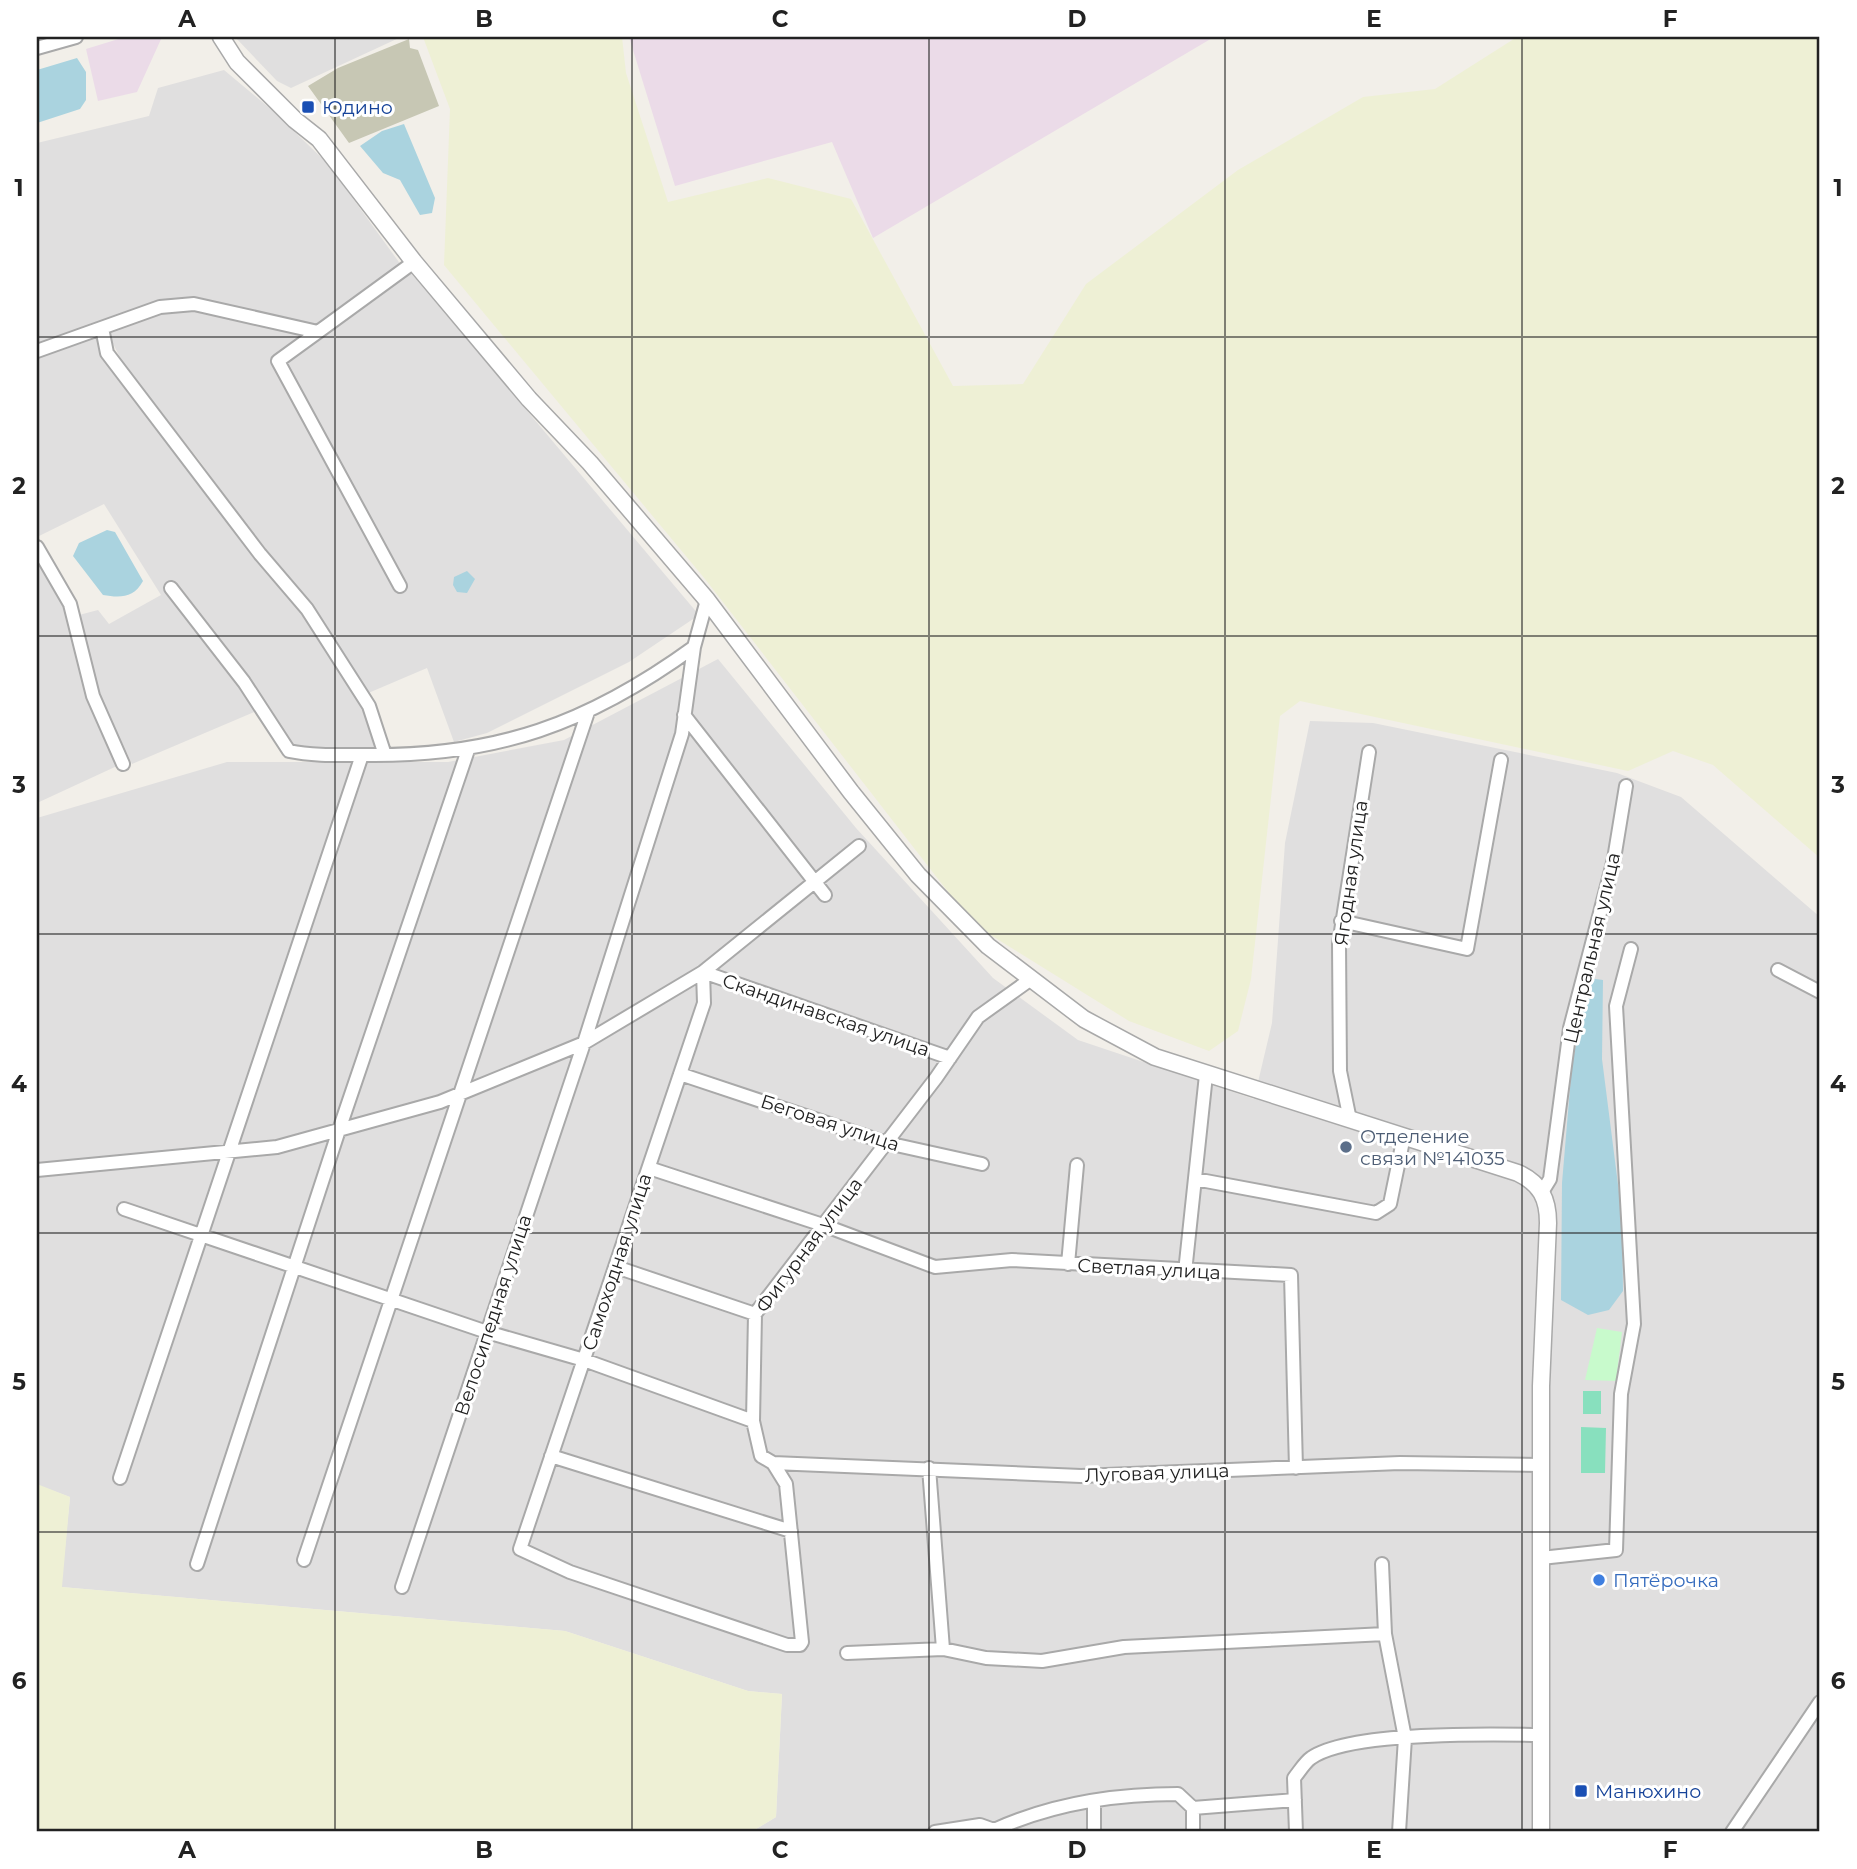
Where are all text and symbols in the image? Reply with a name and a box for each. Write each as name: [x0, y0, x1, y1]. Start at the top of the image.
text: A: [177, 5, 196, 33]
text: B: [475, 5, 493, 33]
text: C: [772, 5, 789, 33]
text: D: [1068, 5, 1087, 33]
text: E: [1366, 5, 1382, 33]
text: F: [1663, 5, 1678, 33]
place label: Юдино: [322, 96, 393, 119]
marker: Юдино: [300, 99, 316, 115]
text: 1: [14, 174, 24, 202]
text: 1: [1833, 174, 1843, 202]
text: 2: [12, 472, 26, 500]
text: 2: [1831, 472, 1845, 500]
text: 3: [11, 771, 26, 799]
text: 3: [1830, 771, 1845, 799]
street label: Ягодная улица: [1329, 799, 1373, 947]
street label: Центральная улица: [1559, 850, 1625, 1046]
street label: Скандинавская улица: [719, 969, 933, 1061]
text: 4: [11, 1070, 27, 1098]
text: 4: [1830, 1070, 1846, 1098]
street label: Беговая улица: [758, 1090, 902, 1156]
place label: Отделение связи №141035: [1360, 1125, 1505, 1170]
marker: Отделение связи №141035: [1338, 1139, 1354, 1155]
street label: Самоходная улица: [577, 1170, 657, 1354]
street label: Фигурная улица: [751, 1173, 867, 1317]
street label: Велосипедная улица: [450, 1212, 536, 1418]
street label: Светлая улица: [1077, 1254, 1221, 1284]
text: 5: [12, 1368, 26, 1396]
text: 5: [1831, 1368, 1845, 1396]
street label: Луговая улица: [1084, 1459, 1230, 1487]
place label: Пятёрочка: [1613, 1569, 1719, 1592]
marker: Пятёрочка: [1591, 1572, 1607, 1588]
text: 6: [12, 1667, 27, 1695]
text: 6: [1831, 1667, 1846, 1695]
place label: Манюхино: [1595, 1780, 1701, 1803]
marker: Манюхино: [1573, 1783, 1589, 1799]
text: A: [177, 1836, 196, 1864]
text: B: [475, 1836, 493, 1864]
text: C: [772, 1836, 789, 1864]
text: D: [1068, 1836, 1087, 1864]
text: E: [1366, 1836, 1382, 1864]
text: F: [1663, 1836, 1678, 1864]

